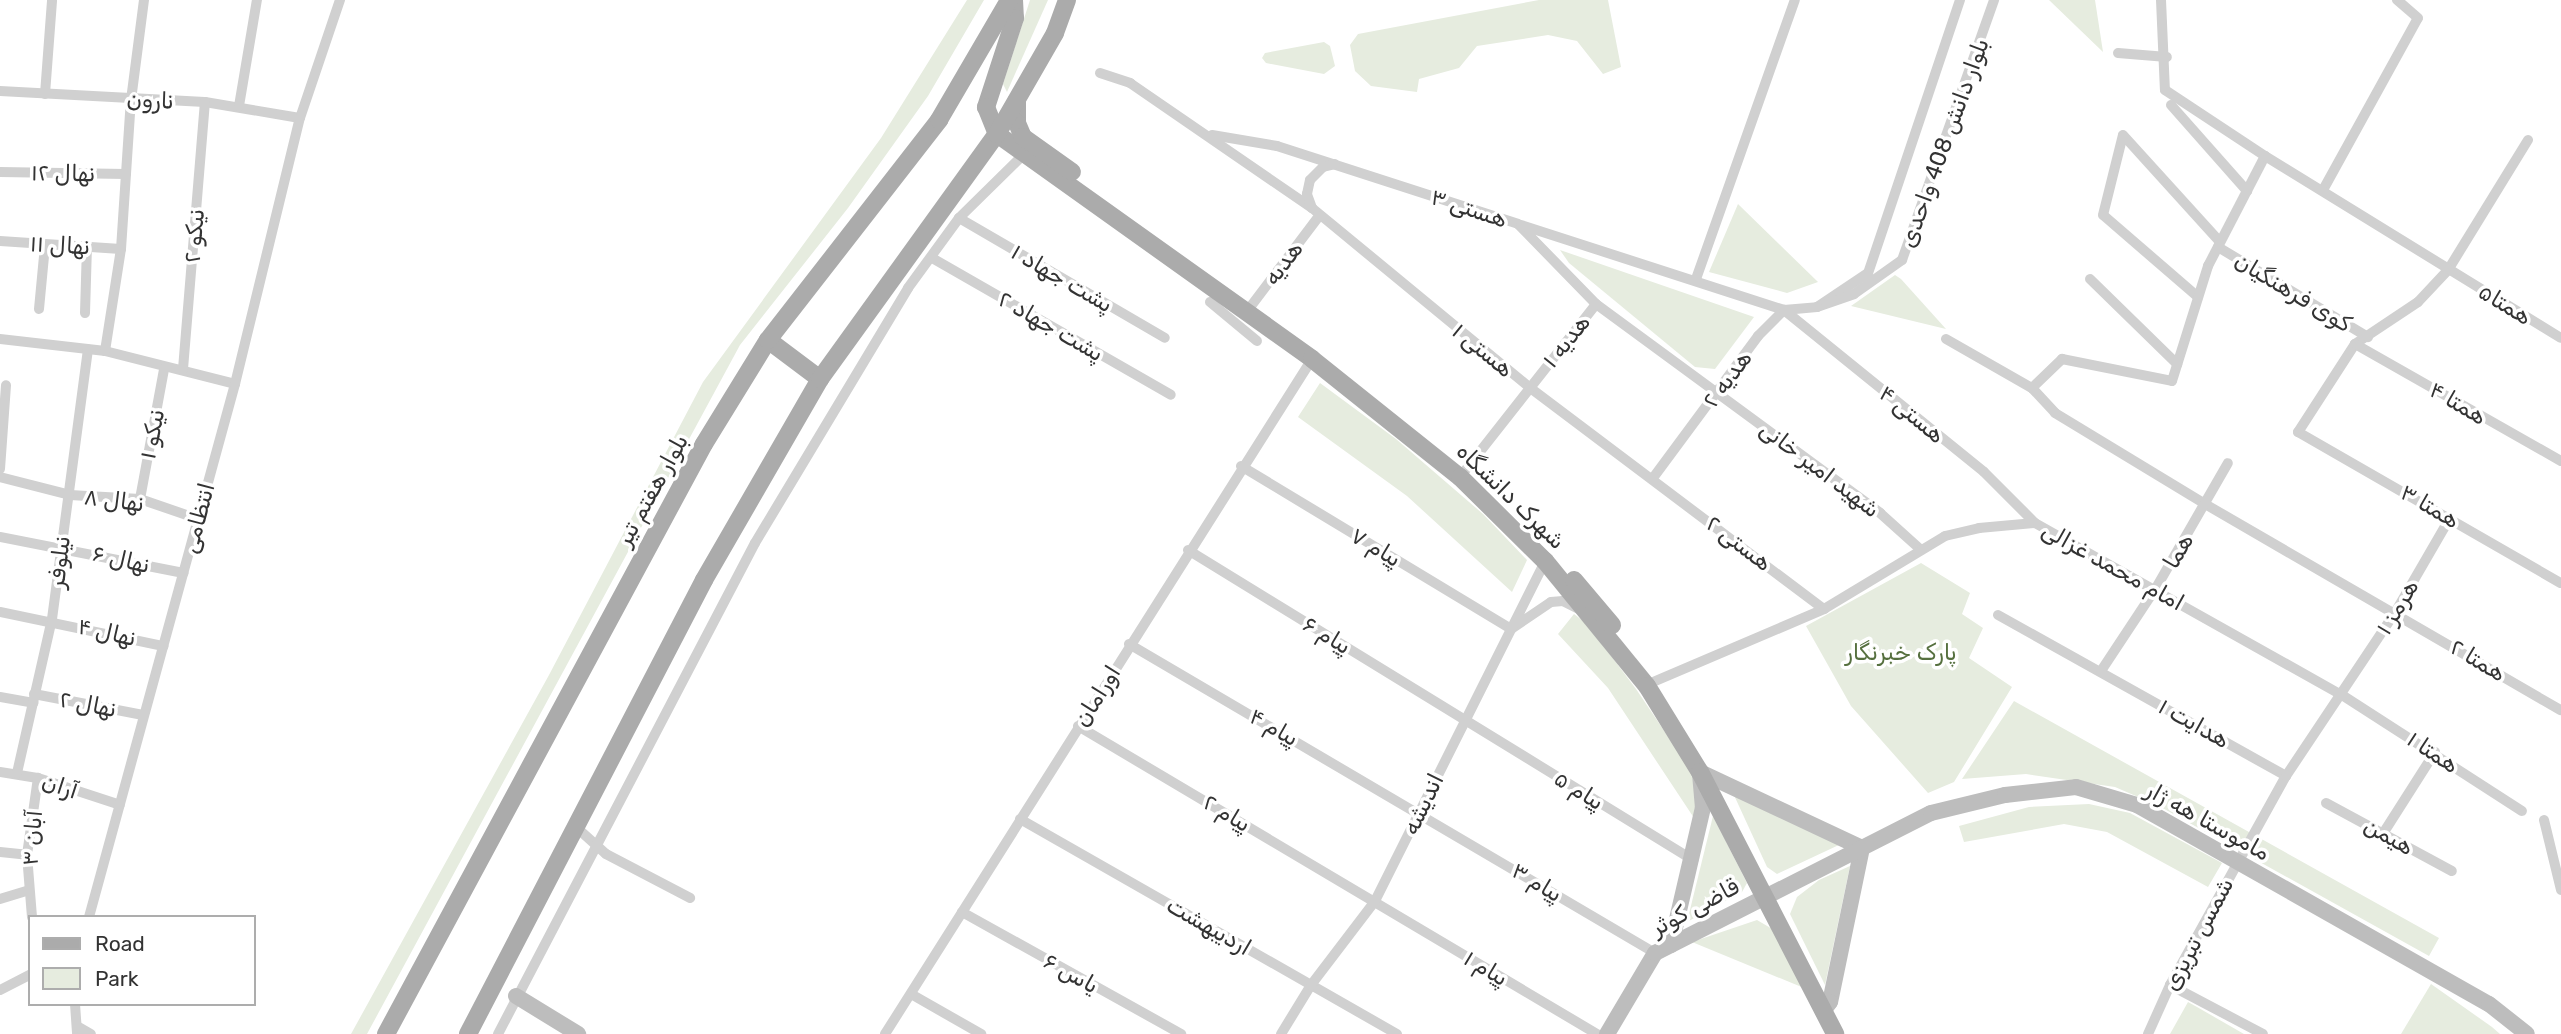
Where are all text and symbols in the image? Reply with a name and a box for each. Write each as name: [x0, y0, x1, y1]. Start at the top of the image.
street label: بلوار دانش 408 واحدی: [1893, 35, 1995, 251]
street label: نارون: [126, 85, 174, 115]
street label: نهال ۱۲: [31, 159, 95, 187]
street label: هستی ۳: [1427, 183, 1511, 233]
street label: نیکو ۲: [178, 208, 210, 264]
street label: نهال ۱۱: [29, 230, 91, 260]
street label: هدیه: [1258, 236, 1308, 290]
street label: پشت جهاد ۱: [1006, 238, 1118, 318]
street label: کوی فرهنگیان: [2230, 246, 2356, 338]
street label: همتا۵: [2473, 277, 2537, 331]
street label: پشت جهاد ۲: [993, 285, 1109, 367]
street label: هدیه ۱: [1536, 309, 1596, 373]
street label: هستی ۱: [1447, 317, 1519, 383]
street label: هدیه ۲: [1697, 345, 1757, 413]
street label: همتا ۴: [2424, 376, 2492, 430]
street label: هستی ۴: [1873, 379, 1951, 449]
street label: نیکو ۱: [134, 407, 170, 461]
street label: شهید امیر خانی: [1754, 415, 1886, 523]
street label: بلوار هفتم تیر: [610, 429, 694, 551]
street label: شهرک دانشگاه: [1451, 437, 1571, 555]
street label: همتا ۳: [2396, 478, 2464, 534]
street label: انتظامی: [175, 480, 221, 556]
street label: نهال ۸: [82, 483, 146, 517]
street label: هستی ۲: [1701, 509, 1777, 577]
street label: امام محمد غزالی: [2037, 516, 2189, 616]
street label: پیام ۷: [1346, 521, 1406, 573]
street label: هما: [2157, 529, 2199, 573]
street label: نیلوفر: [42, 534, 76, 590]
street label: نهال ۶: [89, 539, 153, 579]
street label: هرمز ۱: [2370, 574, 2424, 640]
street label: پیام ۶: [1298, 610, 1356, 660]
street label: نهال ۴: [75, 612, 139, 652]
street label: همتا ۲: [2445, 633, 2511, 687]
park label: پارک خبرنگار: [1845, 638, 1957, 666]
street label: اورامان: [1068, 660, 1126, 732]
street label: نهال ۲: [57, 685, 119, 723]
street label: هدایت ۱: [2154, 692, 2234, 754]
street label: پیام ۴: [1244, 702, 1304, 752]
street label: همتا ۱: [2402, 725, 2464, 779]
street label: پیام ۵: [1549, 764, 1609, 816]
street label: آران: [38, 767, 82, 805]
street label: اندیشه: [1396, 769, 1450, 839]
street label: ماموستا هه ژار: [2141, 776, 2275, 866]
street label: پیام ۲: [1198, 788, 1256, 838]
street label: آبان ۳: [16, 809, 48, 867]
street label: هیمن: [2359, 811, 2419, 861]
street label: پیام ۳: [1507, 856, 1567, 908]
street label: قاضی کوثر: [1646, 872, 1744, 942]
street label: شمس تبریزی: [2157, 873, 2239, 995]
street label: اردیبهشت: [1162, 891, 1256, 961]
legend: [28, 915, 256, 1006]
text: Road: [95, 931, 145, 956]
street label: پیام ۱: [1459, 944, 1513, 992]
street label: یاس ۶: [1039, 947, 1103, 999]
text: Park: [95, 966, 139, 991]

